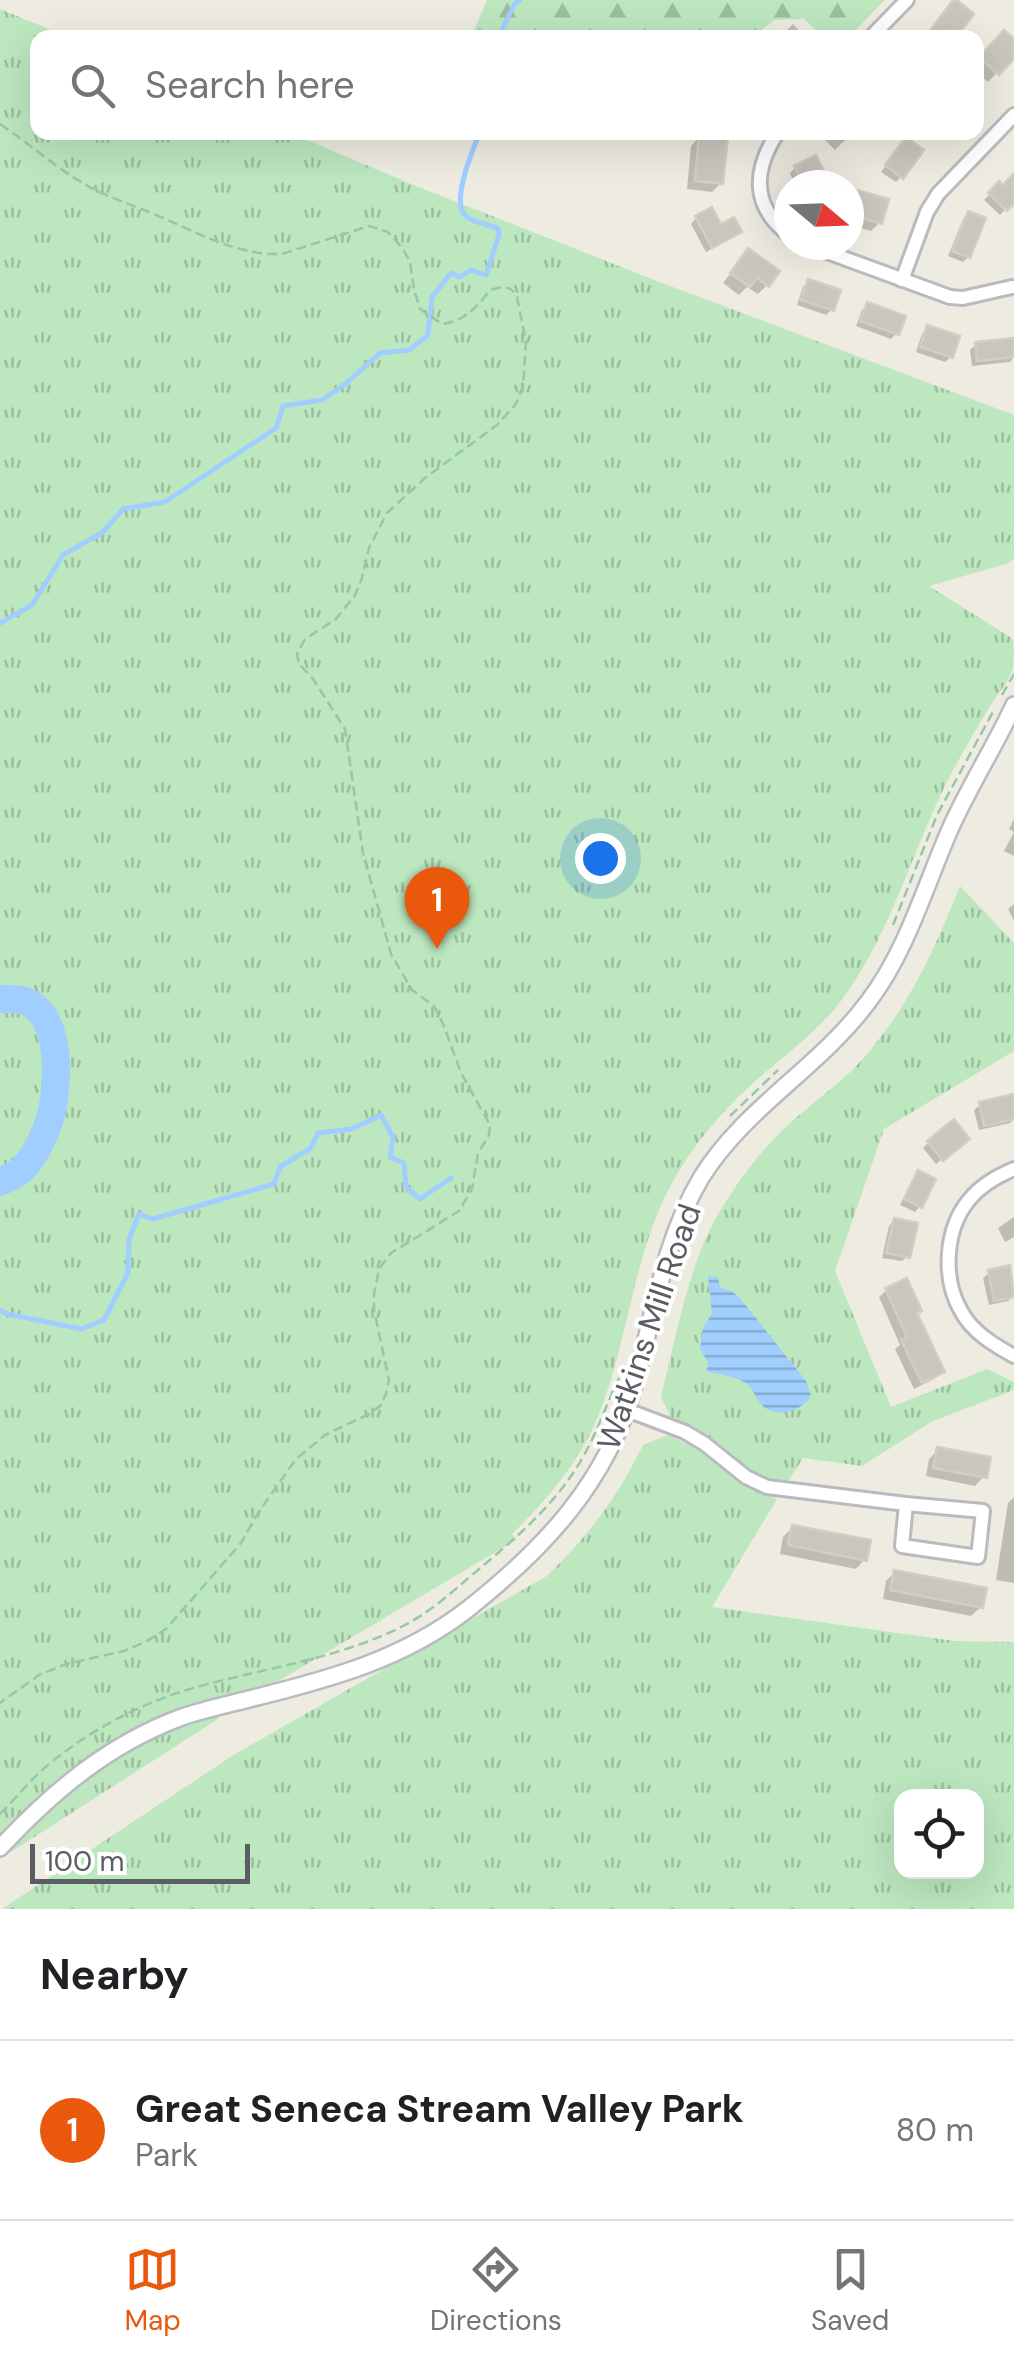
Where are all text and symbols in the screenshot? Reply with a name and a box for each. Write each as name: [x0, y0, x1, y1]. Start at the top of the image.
search box: [30, 30, 984, 140]
icon: search: [65, 58, 120, 113]
text: Search here: [145, 60, 355, 110]
north arrow: [774, 170, 864, 260]
your location: [575, 833, 626, 884]
pin: 1: [404, 866, 470, 949]
street label: Watkins Mill Road: [587, 1198, 711, 1456]
map controls: [894, 1789, 984, 1879]
button: locate: [894, 1789, 984, 1879]
scale bar: [30, 1839, 250, 1884]
text: 100 m: [45, 1843, 124, 1880]
text: Nearby: [40, 1947, 189, 2002]
text: Great Seneca Stream Valley Park: [135, 2084, 744, 2134]
text: 1: [67, 2109, 78, 2151]
text: 80 m: [896, 2109, 974, 2151]
text: Park: [135, 2134, 198, 2176]
tab: Map: [125, 2242, 181, 2339]
tab: Directions: [430, 2242, 562, 2339]
tab: Saved: [811, 2242, 889, 2339]

